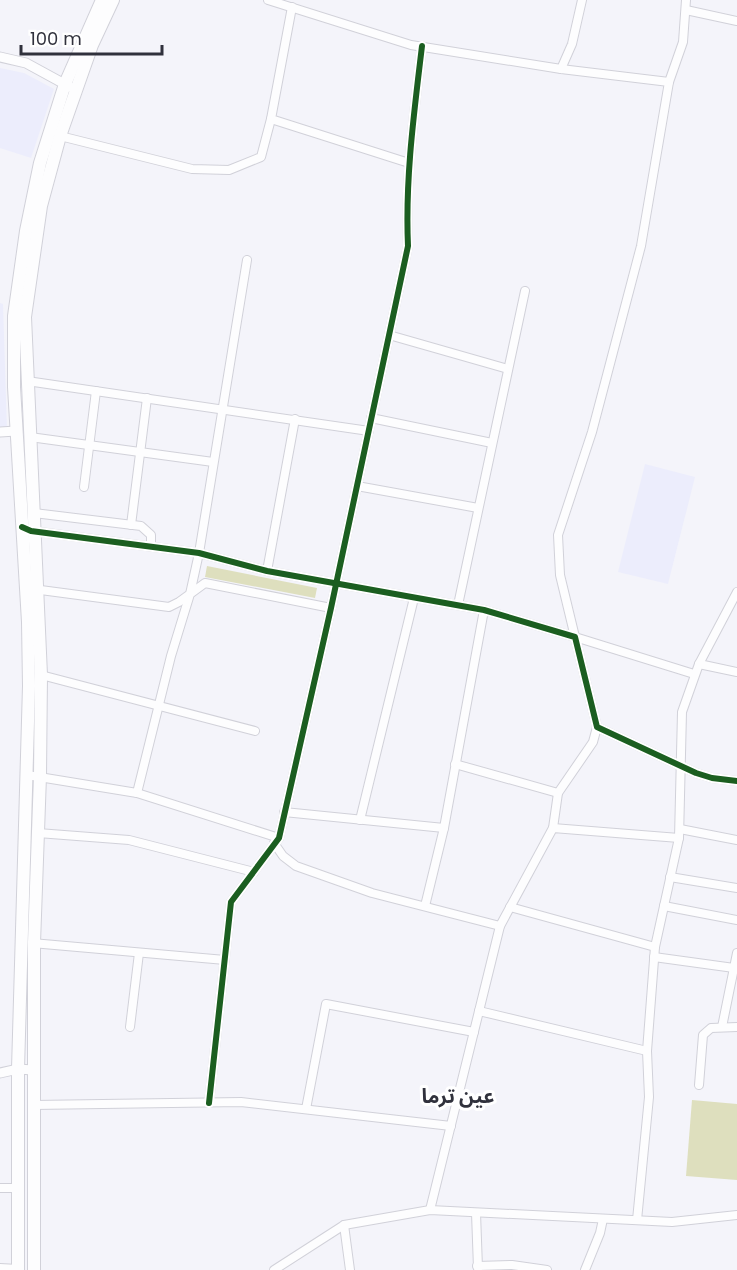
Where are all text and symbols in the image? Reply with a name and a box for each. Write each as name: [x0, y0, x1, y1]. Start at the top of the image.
scale bar: [21, 18, 162, 56]
text: 100 m: [30, 26, 82, 51]
district label: عين ترما: [421, 1082, 495, 1110]

